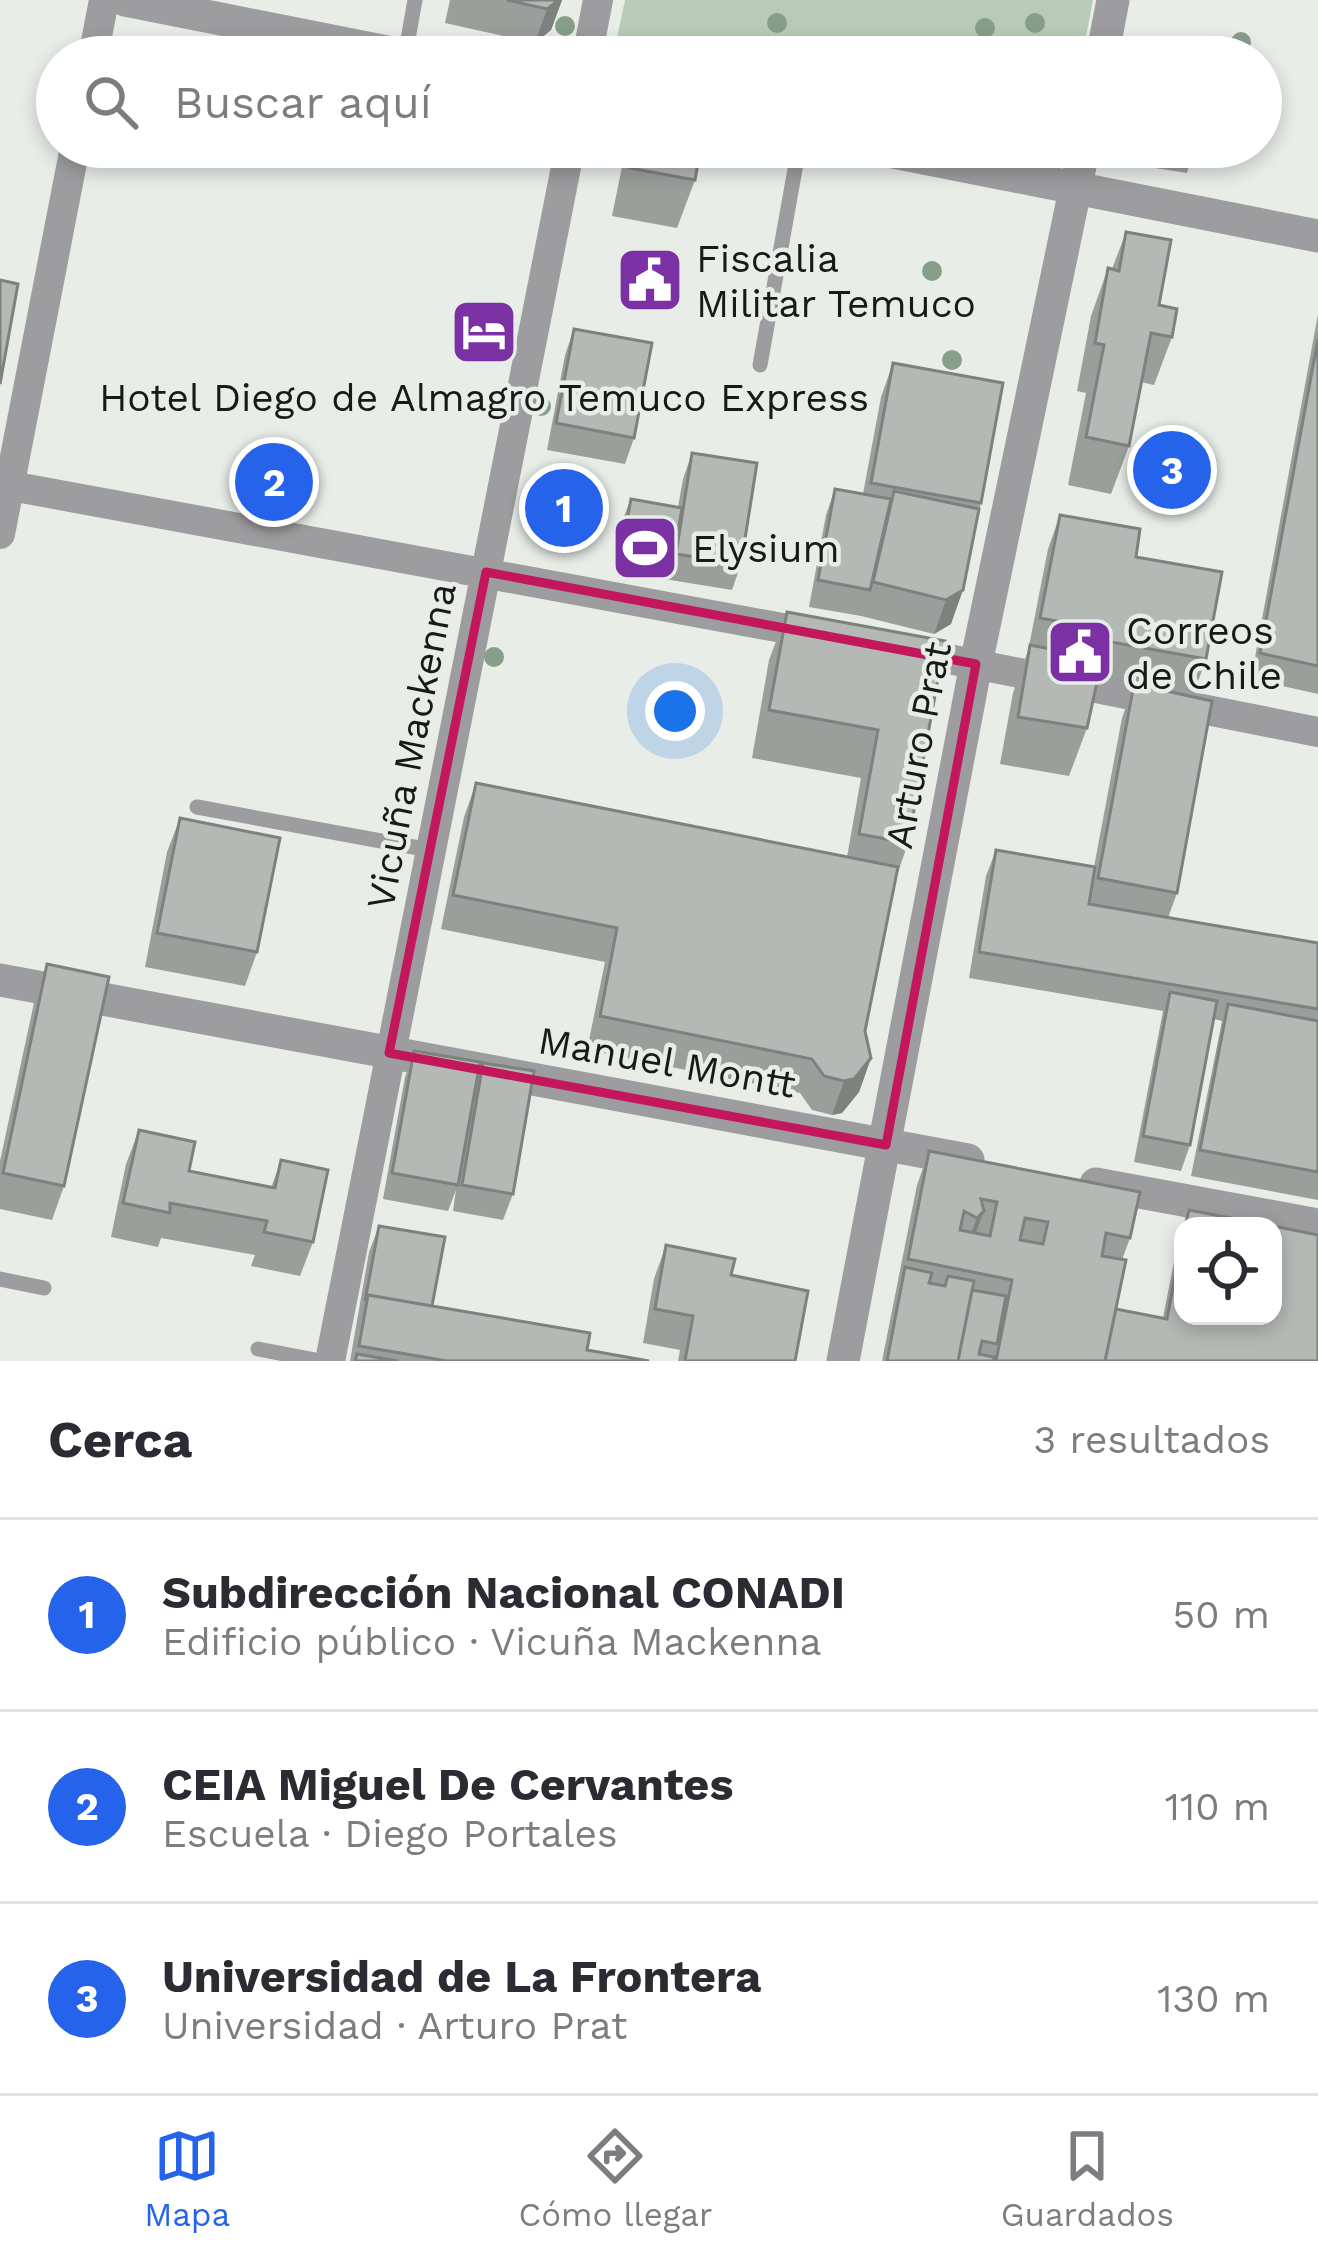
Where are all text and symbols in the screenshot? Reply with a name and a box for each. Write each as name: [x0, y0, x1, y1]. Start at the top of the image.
search box: [36, 36, 1282, 168]
icon: search: [78, 69, 144, 135]
text: Buscar aquí: [174, 76, 432, 129]
place label: Fiscalia Militar Temuco: [696, 236, 976, 326]
public building icon: Fiscalia Militar Temuco: [615, 245, 685, 315]
hotel icon: Hotel Diego de Almagro Temuco Express: [449, 297, 519, 367]
place label: Hotel Diego de Almagro Temuco Express: [99, 375, 869, 420]
pin: 3: [1133, 425, 1211, 515]
pin: 2: [235, 437, 313, 527]
pin: 1: [525, 463, 603, 553]
sports icon: Elysium: [610, 513, 680, 583]
place label: Elysium: [692, 526, 840, 571]
street label: Vicuña Mackenna: [357, 579, 465, 913]
place label: Correos de Chile: [1126, 608, 1282, 698]
public building icon: Correos de Chile: [1045, 617, 1115, 687]
street label: Arturo Prat: [876, 638, 960, 852]
your location: [645, 681, 705, 741]
street label: Manuel Montt: [535, 1017, 799, 1107]
map controls: [1174, 1217, 1282, 1325]
button: locate: [1174, 1217, 1282, 1325]
text: Cerca: [48, 1410, 192, 1469]
text: 3 resultados: [1034, 1417, 1270, 1462]
text: Subdirección Nacional CONADI: [162, 1566, 845, 1619]
text: 1: [79, 1592, 95, 1637]
text: 50 m: [1173, 1592, 1270, 1637]
text: Edificio público · Vicuña Mackenna: [162, 1619, 822, 1664]
text: CEIA Miguel De Cervantes: [162, 1758, 733, 1811]
text: 2: [75, 1784, 99, 1829]
text: 110 m: [1165, 1784, 1270, 1829]
text: Escuela · Diego Portales: [162, 1811, 618, 1856]
text: Universidad de La Frontera: [162, 1950, 761, 2003]
text: 3: [75, 1976, 99, 2021]
text: 130 m: [1157, 1976, 1270, 2021]
text: Universidad · Arturo Prat: [162, 2003, 627, 2048]
tab: Mapa: [144, 2123, 230, 2234]
tab: Cómo llegar: [519, 2123, 712, 2234]
tab: Guardados: [1001, 2123, 1174, 2234]

